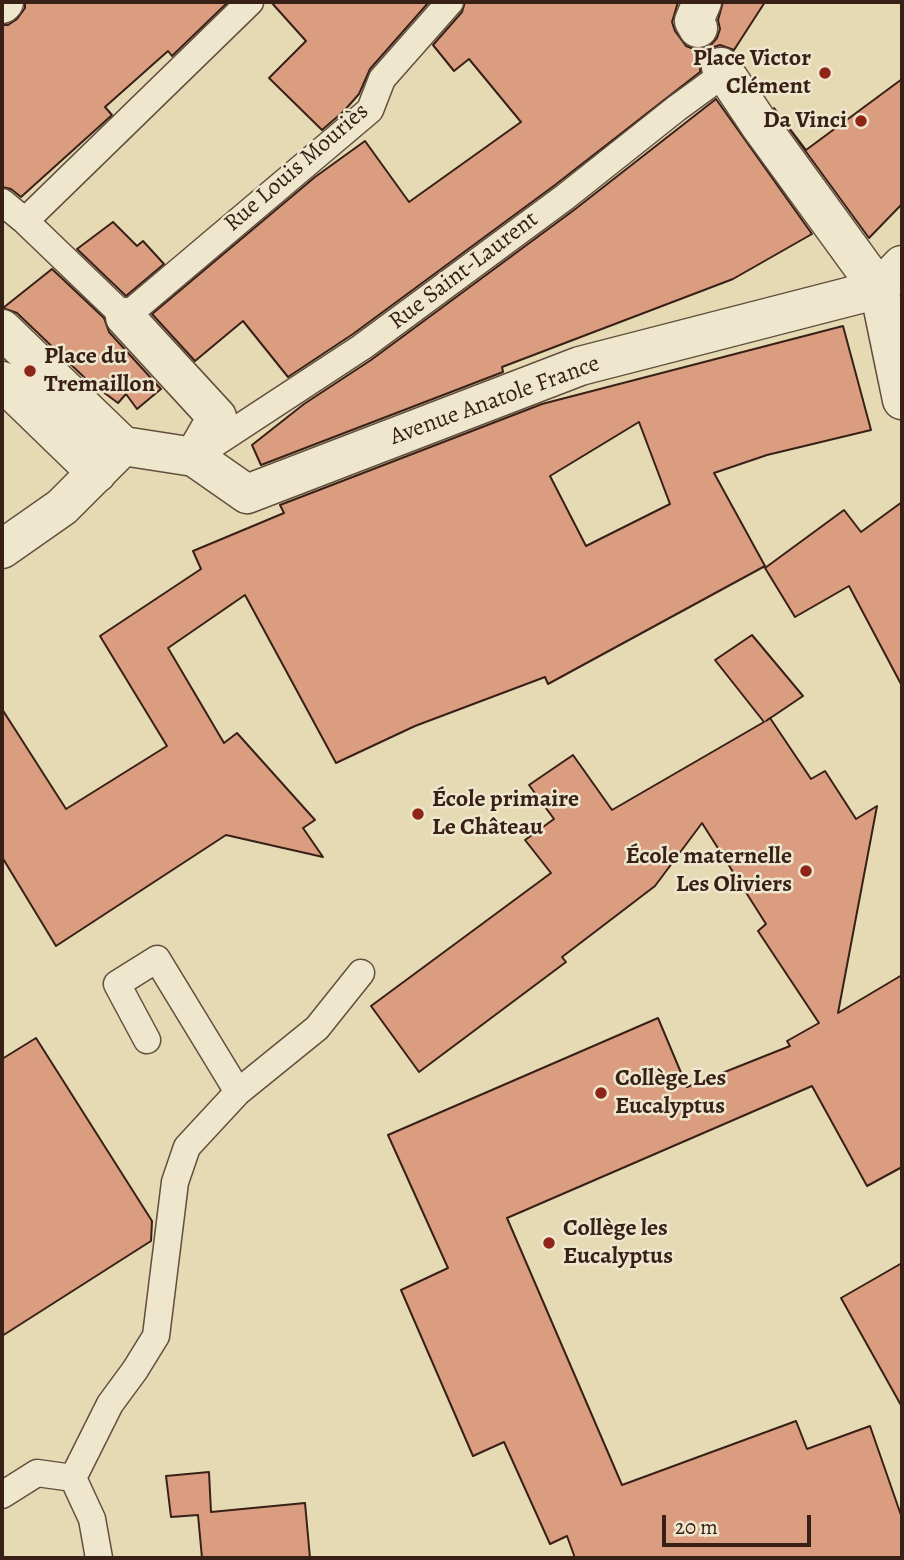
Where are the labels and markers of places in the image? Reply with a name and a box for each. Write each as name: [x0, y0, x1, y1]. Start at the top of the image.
place label: Place Victor Clément: [693, 45, 811, 101]
marker: Place Victor Clément: [817, 65, 833, 81]
place label: Da Vinci: [763, 107, 847, 135]
marker: Da Vinci: [853, 113, 869, 129]
place label: Place du Tremaillon: [44, 343, 155, 399]
marker: Place du Tremaillon: [22, 363, 38, 379]
place label: École primaire Le Château: [432, 786, 579, 842]
marker: École primaire Le Château: [410, 806, 426, 822]
place label: École maternelle Les Oliviers: [625, 843, 792, 899]
marker: École maternelle Les Oliviers: [798, 863, 814, 879]
place label: Collège Les Eucalyptus: [615, 1065, 726, 1121]
marker: Collège Les Eucalyptus: [593, 1085, 609, 1101]
place label: Collège les Eucalyptus: [563, 1215, 673, 1271]
marker: Collège les Eucalyptus: [541, 1235, 557, 1251]

